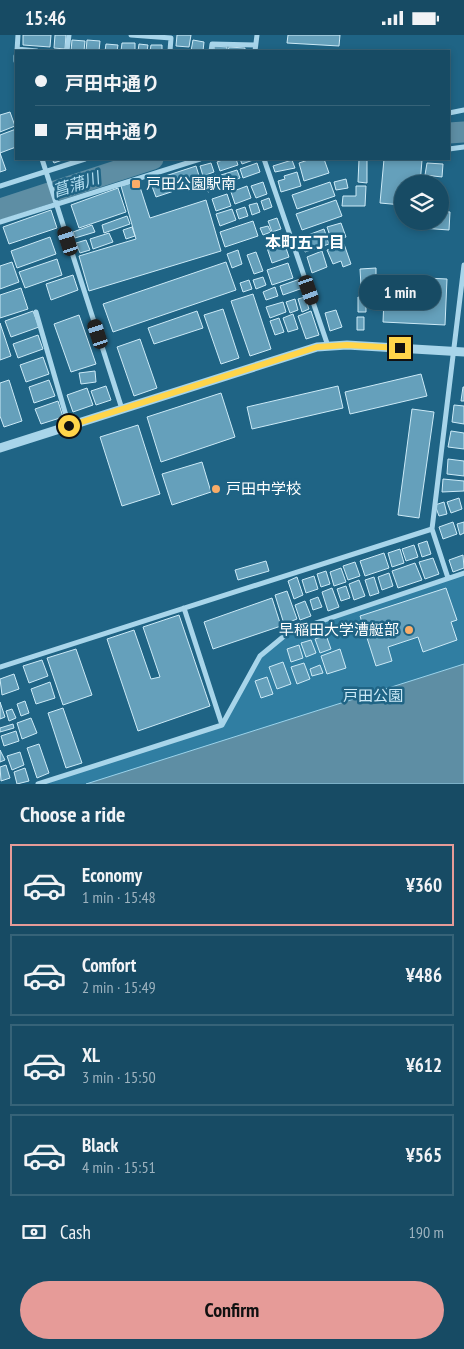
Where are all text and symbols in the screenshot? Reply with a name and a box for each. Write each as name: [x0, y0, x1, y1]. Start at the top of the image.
text: 15:46: [25, 6, 66, 30]
text: 戸田中通り: [65, 71, 160, 95]
text: 戸田中通り: [65, 119, 160, 143]
water label: 菖蒲川: [50, 166, 104, 201]
place label: 戸田公園駅南: [146, 174, 236, 193]
map controls: [394, 175, 449, 230]
button: layers: [394, 175, 449, 230]
marker: 戸田公園駅南: [130, 178, 142, 190]
car: [56, 224, 79, 258]
district label: 本町五丁目: [265, 232, 345, 252]
car: [297, 273, 320, 307]
callout: 1 min: [359, 275, 441, 311]
text: 1 min: [384, 282, 416, 302]
car: [86, 317, 109, 351]
route end: [389, 337, 411, 359]
route start: [58, 415, 80, 437]
place label: 戸田中学校: [226, 479, 301, 498]
marker: 戸田中学校: [210, 483, 222, 495]
place label: 早稲田大学漕艇部: [279, 620, 399, 639]
marker: 早稲田大学漕艇部: [403, 624, 415, 636]
park label: 戸田公園: [343, 686, 403, 705]
text: Choose a ride: [20, 800, 125, 828]
icon: car: [22, 863, 67, 908]
text: Economy: [82, 863, 142, 887]
text: ¥360: [406, 873, 442, 897]
text: 1 min · 15:48: [82, 887, 156, 907]
icon: car: [22, 953, 67, 998]
text: Comfort: [82, 953, 136, 977]
text: ¥486: [406, 963, 442, 987]
text: 2 min · 15:49: [82, 977, 156, 997]
icon: car: [22, 1043, 67, 1088]
text: XL: [82, 1043, 100, 1067]
text: ¥612: [406, 1053, 442, 1077]
text: 3 min · 15:50: [82, 1067, 156, 1087]
icon: car: [22, 1133, 67, 1178]
text: Black: [82, 1133, 118, 1157]
text: ¥565: [406, 1143, 442, 1167]
text: 4 min · 15:51: [82, 1157, 156, 1177]
icon: cash: [20, 1218, 48, 1246]
text: Cash: [60, 1220, 91, 1244]
text: 190 m: [409, 1222, 444, 1242]
button: Confirm: [20, 1281, 444, 1339]

